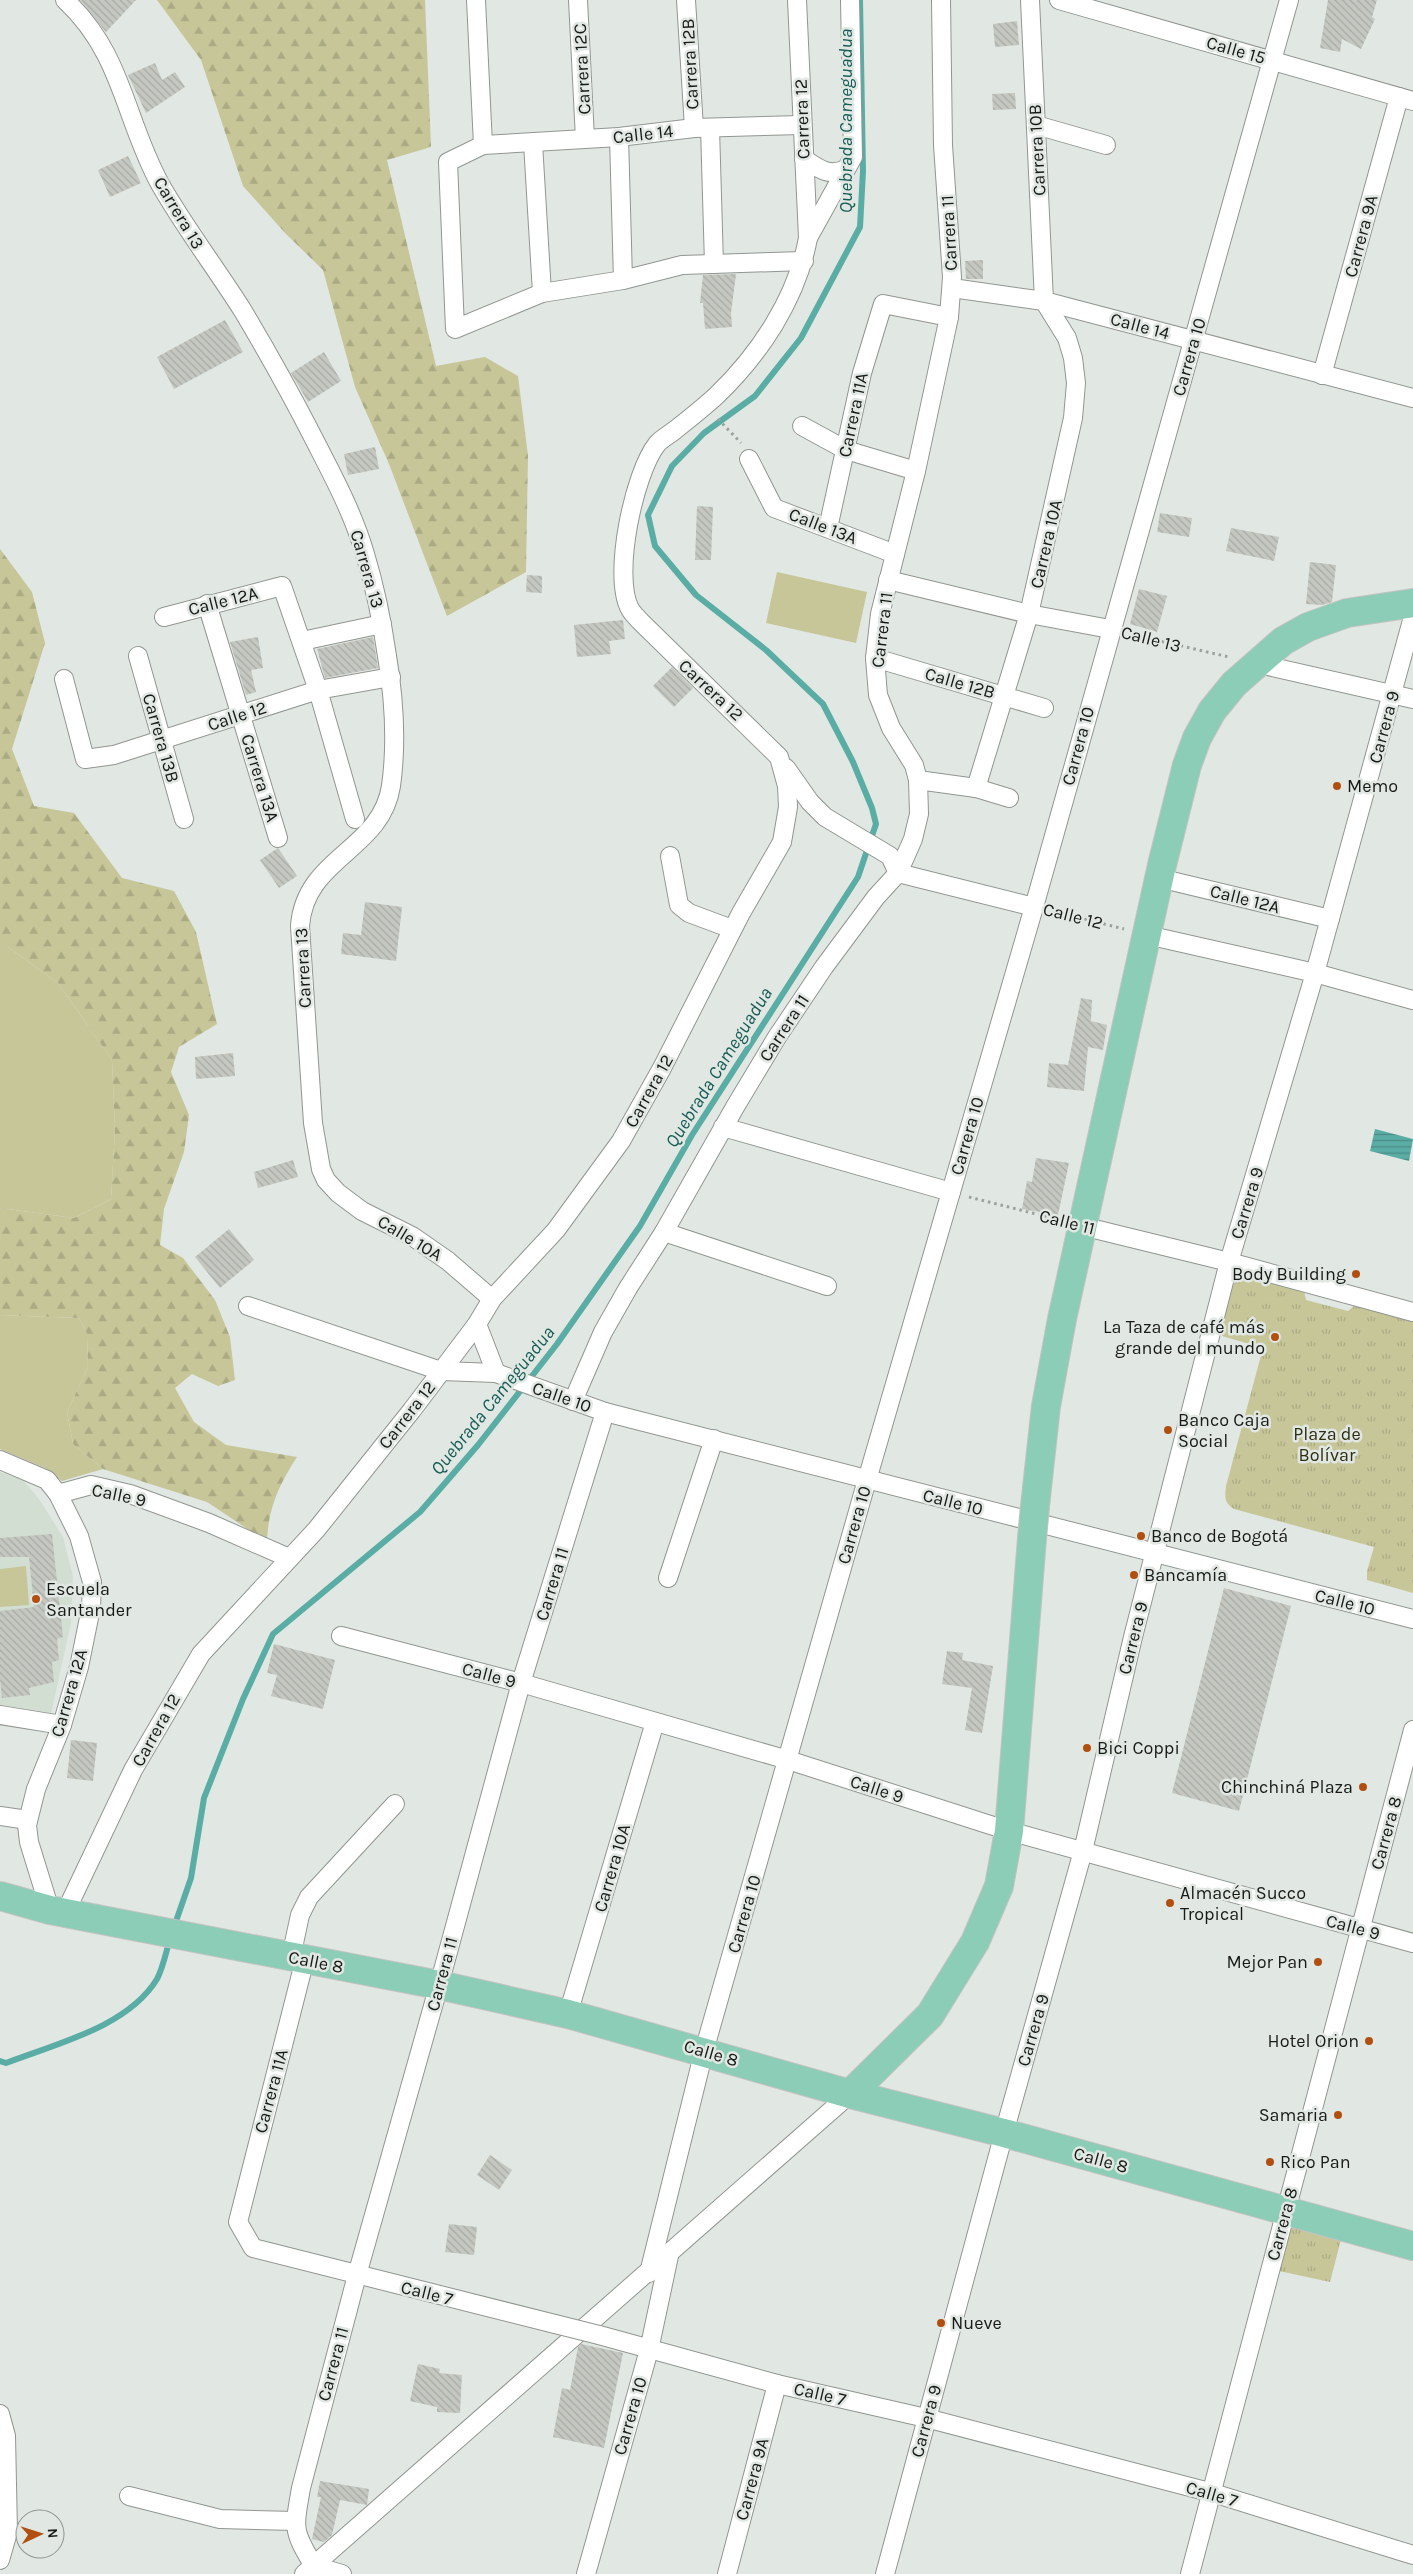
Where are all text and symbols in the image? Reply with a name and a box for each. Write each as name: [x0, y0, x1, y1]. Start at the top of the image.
street label: Carrera 12B: [677, 18, 703, 110]
street label: Carrera 12C: [569, 23, 595, 115]
water label: Quebrada Cameguadua: [835, 29, 857, 213]
street label: Calle 15: [1204, 31, 1268, 69]
street label: Carrera 12: [790, 78, 814, 160]
street label: Carrera 10B: [1024, 104, 1050, 196]
street label: Calle 14: [612, 120, 674, 148]
street label: Carrera 13: [149, 173, 209, 253]
street label: Carrera 9A: [1339, 192, 1383, 280]
street label: Carrera 11: [936, 195, 962, 271]
street label: Calle 14: [1108, 308, 1172, 344]
street label: Carrera 10: [1167, 315, 1211, 399]
street label: Carrera 11A: [833, 371, 873, 459]
street label: Carrera 10A: [1025, 497, 1067, 591]
street label: Calle 13A: [786, 503, 860, 549]
street label: Carrera 13: [345, 527, 389, 611]
street label: Calle 12A: [186, 582, 260, 620]
street label: Carrera 11: [866, 591, 898, 669]
street label: Calle 13: [1119, 621, 1183, 657]
street label: Carrera 12: [674, 655, 748, 725]
street label: Calle 12B: [922, 662, 998, 704]
street label: Carrera 9: [1364, 688, 1404, 766]
street label: Carrera 13B: [138, 691, 184, 785]
street label: Calle 12: [205, 696, 269, 736]
street label: Carrera 10: [1057, 704, 1099, 788]
street label: Carrera 13A: [236, 731, 284, 825]
place label: Memo: [1347, 775, 1398, 797]
marker: Memo: [1331, 780, 1343, 792]
street label: Calle 12A: [1208, 880, 1282, 918]
street label: Calle 12: [1041, 898, 1105, 934]
street label: Carrera 13: [290, 927, 316, 1009]
water label: Quebrada Cameguadua: [661, 983, 777, 1152]
street label: Carrera 11: [754, 990, 814, 1066]
street label: Carrera 12: [620, 1051, 678, 1131]
street label: Carrera 10: [945, 1094, 989, 1178]
street label: Carrera 9: [1226, 1164, 1268, 1242]
street label: Calle 11: [1037, 1204, 1097, 1240]
street label: Calle 10A: [374, 1210, 446, 1266]
place label: Body Building: [1232, 1263, 1346, 1285]
marker: Body Building: [1350, 1268, 1362, 1280]
place label: La Taza de café más grande del mundo: [1103, 1316, 1265, 1359]
water label: Quebrada Cameguadua: [426, 1322, 559, 1479]
marker: La Taza de café más grande del mundo: [1269, 1331, 1281, 1343]
street label: Carrera 12: [374, 1377, 440, 1453]
street label: Calle 10: [529, 1377, 595, 1417]
place label: Banco Caja Social: [1178, 1409, 1270, 1452]
park label: Plaza de Bolívar: [1293, 1423, 1361, 1466]
marker: Banco Caja Social: [1162, 1424, 1174, 1436]
street label: Calle 9: [90, 1479, 148, 1511]
street label: Carrera 10: [832, 1483, 876, 1567]
street label: Calle 10: [921, 1484, 985, 1520]
place label: Banco de Bogotá: [1151, 1525, 1288, 1547]
marker: Banco de Bogotá: [1135, 1530, 1147, 1542]
street label: Carrera 11: [530, 1545, 574, 1623]
place label: Bancamía: [1144, 1564, 1227, 1586]
marker: Bancamía: [1128, 1569, 1140, 1581]
place label: Escuela Santander: [46, 1578, 132, 1621]
street label: Calle 10: [1313, 1584, 1377, 1620]
marker: Escuela Santander: [30, 1593, 42, 1605]
street label: Carrera 9: [1113, 1599, 1153, 1677]
street label: Carrera 12A: [46, 1646, 92, 1740]
street label: Calle 9: [460, 1657, 518, 1693]
street label: Carrera 12: [127, 1690, 185, 1770]
place label: Bici Coppi: [1097, 1737, 1180, 1759]
marker: Bici Coppi: [1081, 1742, 1093, 1754]
street label: Calle 9: [847, 1770, 907, 1808]
place label: Chinchiná Plaza: [1221, 1776, 1353, 1798]
marker: Chinchiná Plaza: [1357, 1781, 1369, 1793]
street label: Carrera 8: [1366, 1794, 1406, 1872]
street label: Carrera 10A: [589, 1821, 635, 1915]
street label: Carrera 10: [722, 1872, 766, 1956]
place label: Almacén Succo Tropical: [1180, 1882, 1306, 1925]
marker: Almacén Succo Tropical: [1164, 1897, 1176, 1909]
street label: Calle 9: [1324, 1909, 1382, 1945]
street label: Carrera 11: [422, 1935, 462, 2013]
street label: Calle 8: [287, 1946, 345, 1978]
place label: Mejor Pan: [1227, 1951, 1308, 1973]
marker: Mejor Pan: [1312, 1956, 1324, 1968]
street label: Carrera 9: [1012, 1991, 1054, 2069]
place label: Hotel Orion: [1268, 2030, 1359, 2052]
street label: Calle 8: [681, 2035, 741, 2071]
marker: Hotel Orion: [1363, 2035, 1375, 2047]
street label: Carrera 11A: [249, 2047, 293, 2135]
place label: Samaria: [1259, 2104, 1328, 2126]
marker: Samaria: [1332, 2109, 1344, 2121]
street label: Calle 8: [1071, 2142, 1131, 2178]
place label: Rico Pan: [1280, 2151, 1351, 2173]
marker: Rico Pan: [1264, 2156, 1276, 2168]
street label: Carrera 8: [1262, 2185, 1302, 2263]
street label: Calle 7: [399, 2276, 456, 2310]
place label: Nueve: [951, 2312, 1002, 2334]
marker: Nueve: [935, 2317, 947, 2329]
street label: Carrera 11: [313, 2325, 353, 2403]
street label: Carrera 10: [608, 2374, 652, 2458]
street label: Calle 7: [792, 2377, 849, 2411]
street label: Carrera 9: [906, 2382, 946, 2460]
street label: Carrera 9A: [730, 2435, 774, 2523]
street label: Calle 7: [1183, 2476, 1241, 2512]
north arrow: [15, 2509, 65, 2559]
text: N: [44, 2528, 61, 2539]

